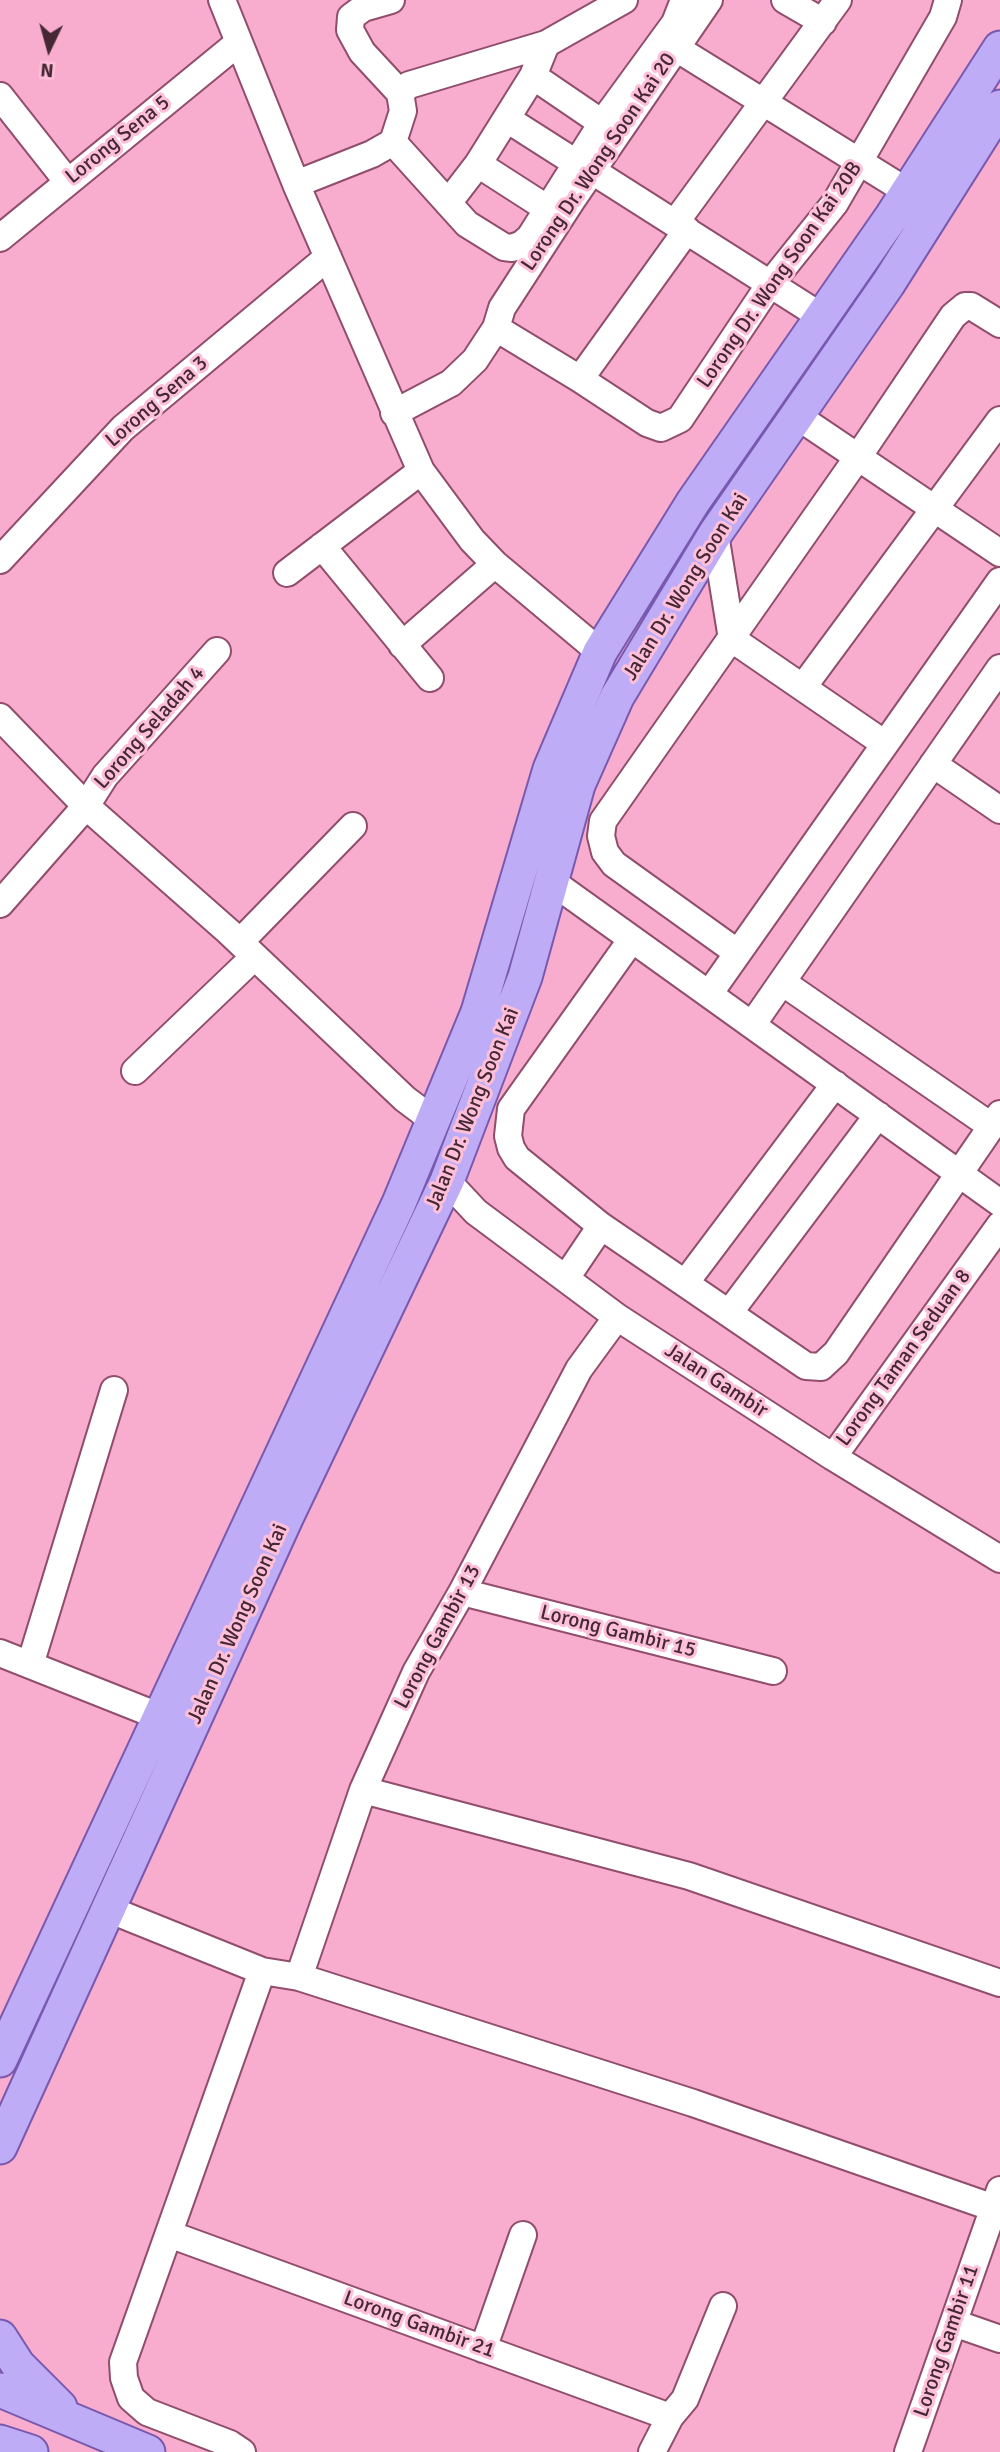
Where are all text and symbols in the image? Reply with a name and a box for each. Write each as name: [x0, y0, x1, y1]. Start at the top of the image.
north arrow: [14, 14, 84, 84]
street label: Lorong Dr. Wong Soon Kai 20: [516, 48, 682, 276]
text: N: [40, 57, 55, 82]
street label: Lorong Sena 5: [61, 90, 175, 190]
street label: Lorong Dr. Wong Soon Kai 20B: [692, 157, 868, 393]
street label: Lorong Sena 3: [101, 351, 213, 453]
street label: Jalan Dr. Wong Soon Kai: [618, 489, 754, 685]
street label: Lorong Seladah 4: [90, 661, 210, 795]
street label: Jalan Dr. Wong Soon Kai: [421, 1004, 525, 1214]
street label: Lorong Taman Seduan 8: [831, 1265, 977, 1451]
street label: Jalan Gambir: [660, 1338, 772, 1424]
street label: Jalan Dr. Wong Soon Kai: [183, 1520, 293, 1728]
street label: Lorong Gambir 13: [389, 1561, 487, 1713]
street label: Lorong Gambir 15: [538, 1600, 698, 1664]
street label: Lorong Gambir 11: [909, 2262, 985, 2420]
street label: Lorong Gambir 21: [340, 2286, 498, 2364]

